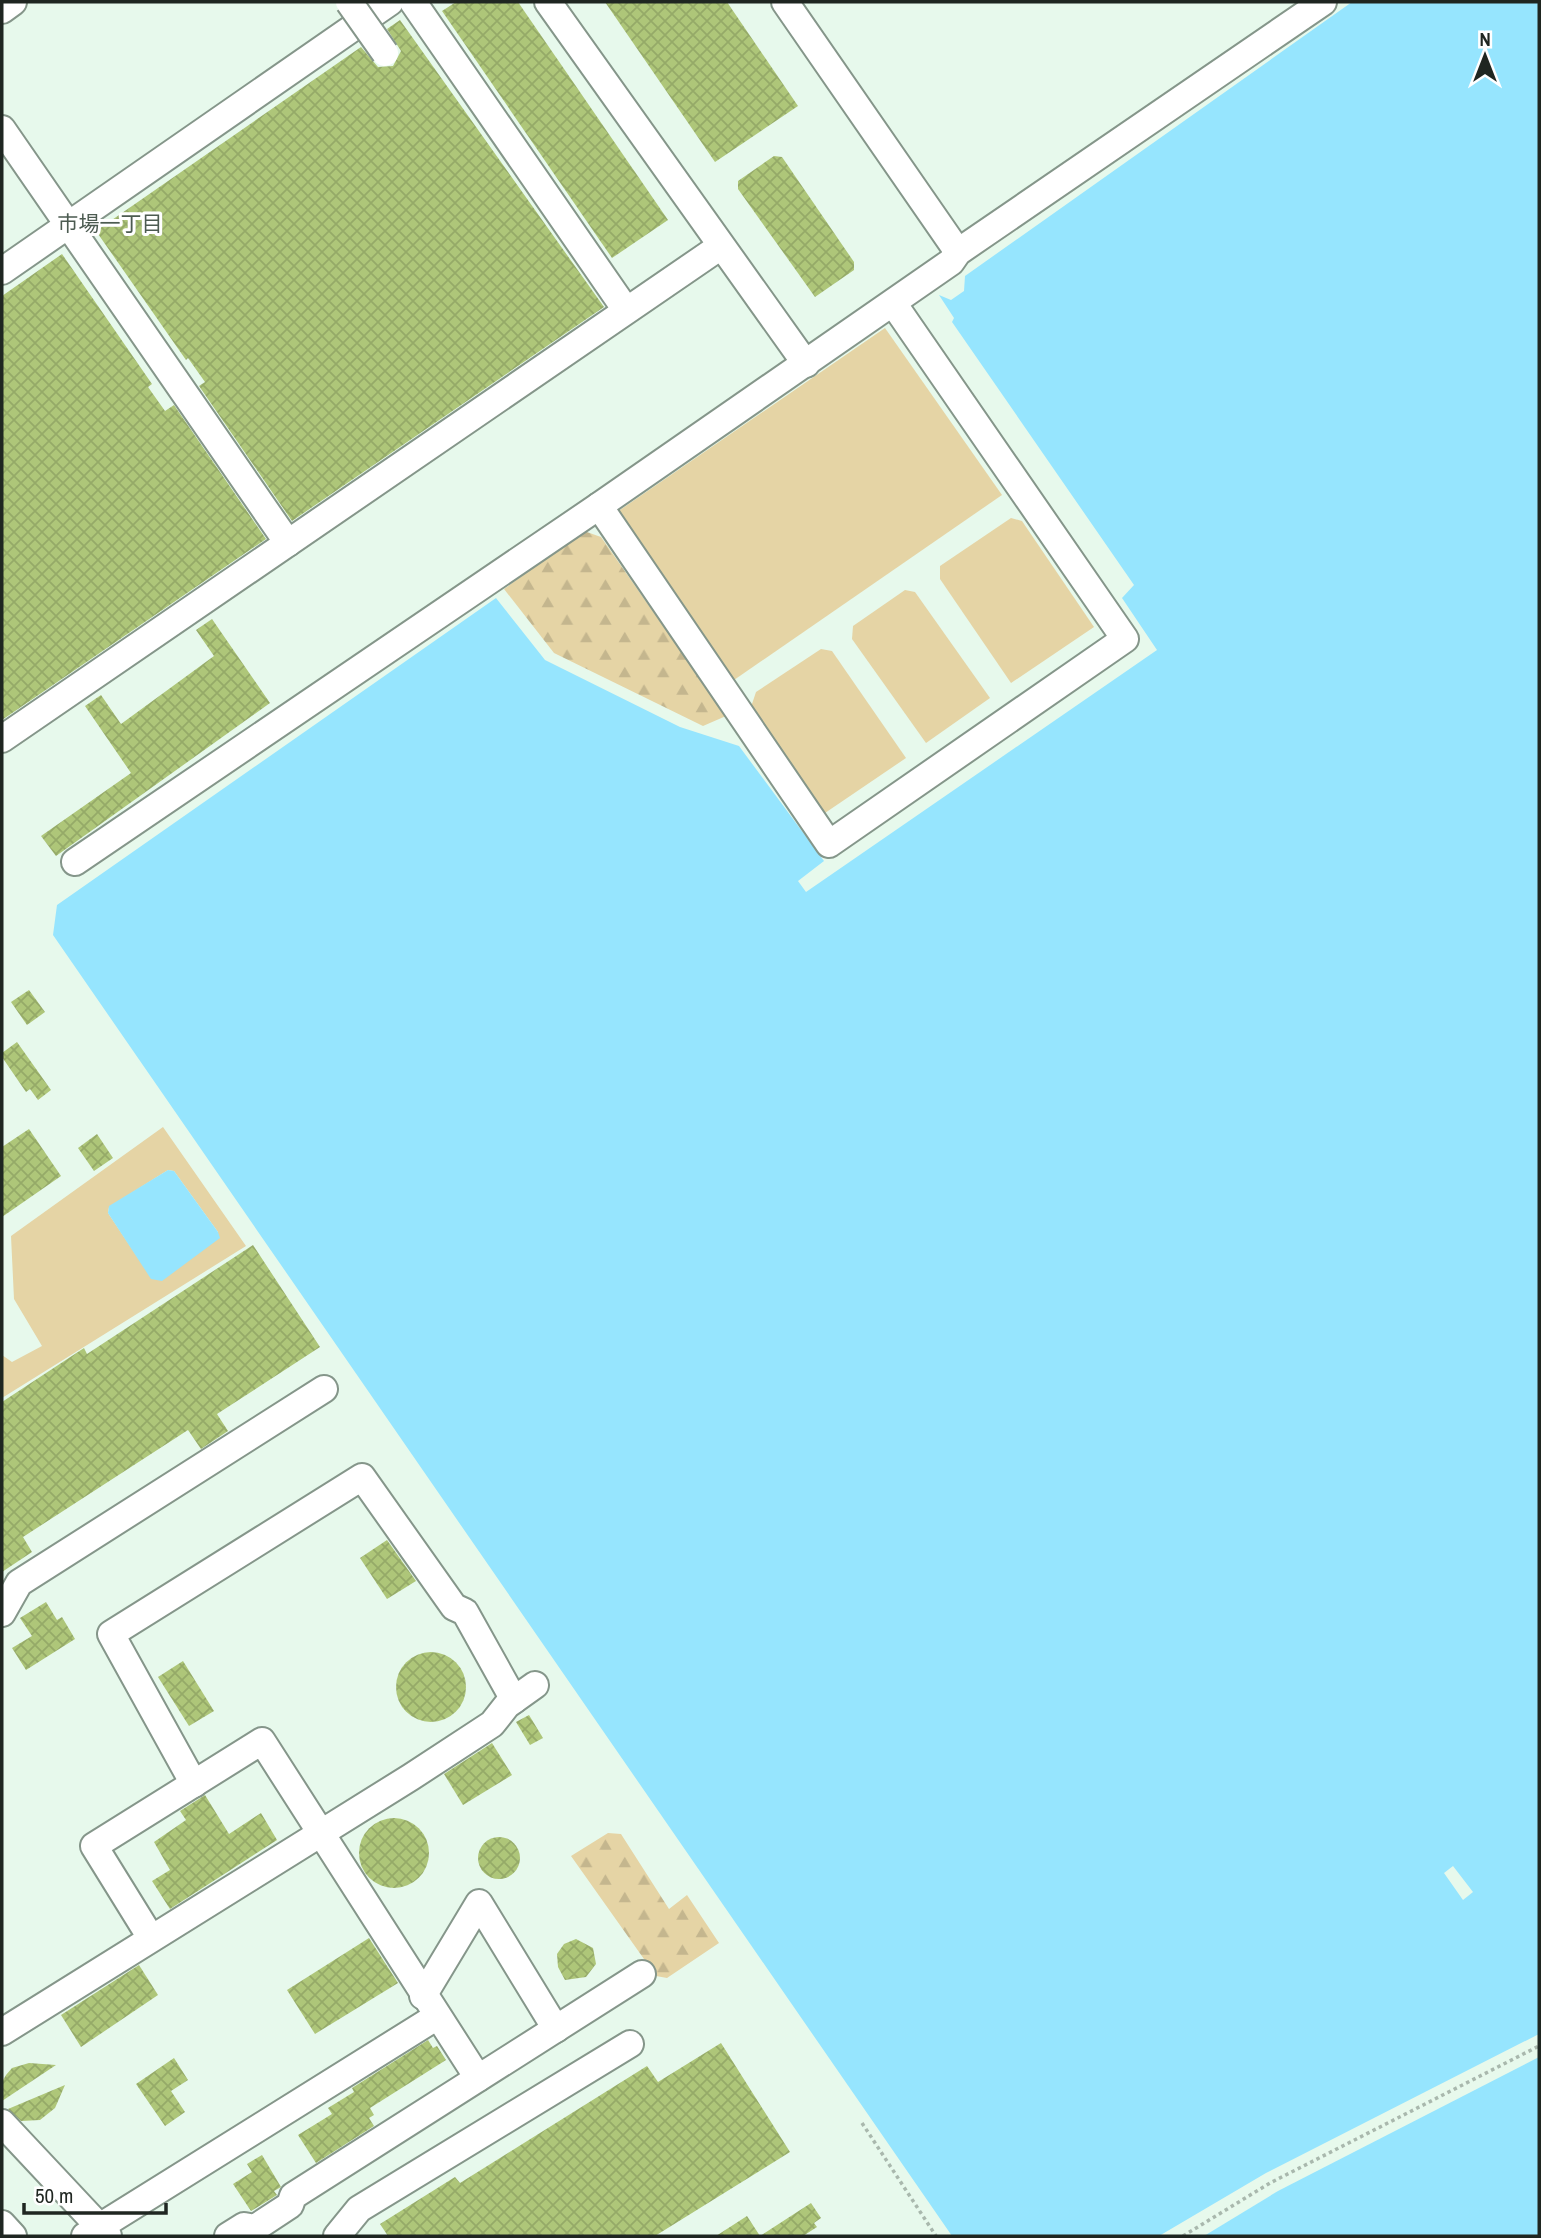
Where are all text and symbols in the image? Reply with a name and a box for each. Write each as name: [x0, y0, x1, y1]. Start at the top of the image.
north arrow: [1450, 21, 1520, 91]
text: N: [1479, 26, 1491, 52]
district label: 市場一丁目: [58, 209, 163, 238]
scale bar: [24, 2172, 166, 2216]
text: 50 m: [35, 2181, 73, 2210]

